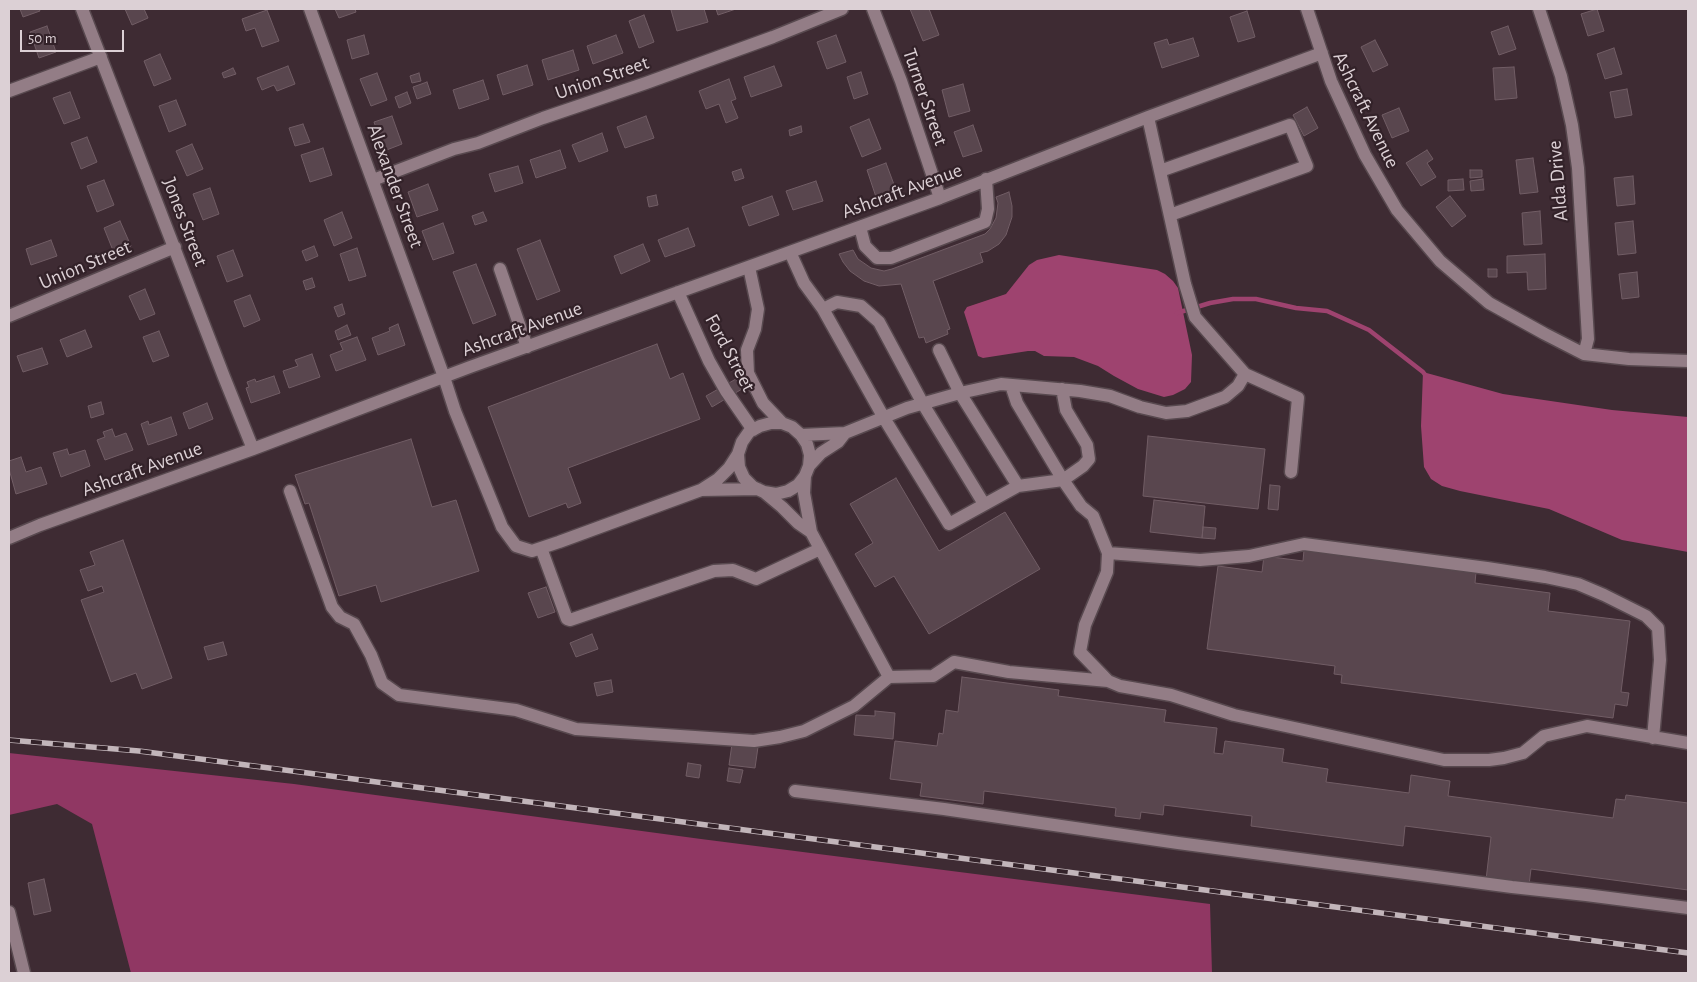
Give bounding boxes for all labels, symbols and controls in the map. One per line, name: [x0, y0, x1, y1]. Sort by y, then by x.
scale bar: [22, 20, 126, 52]
text: 50 m: [28, 31, 57, 46]
street label: Turner Street: [897, 45, 953, 149]
street label: Ashcraft Avenue: [1328, 48, 1404, 172]
street label: Union Street: [552, 51, 652, 105]
street label: Alexander Street: [362, 121, 428, 251]
street label: Alda Drive: [1543, 140, 1573, 222]
street label: Ashcraft Avenue: [839, 158, 965, 224]
street label: Jones Street: [157, 174, 213, 270]
street label: Union Street: [35, 235, 135, 295]
street label: Ashcraft Avenue: [459, 296, 585, 362]
street label: Ford Street: [700, 310, 760, 396]
street label: Ashcraft Avenue: [79, 436, 205, 502]

